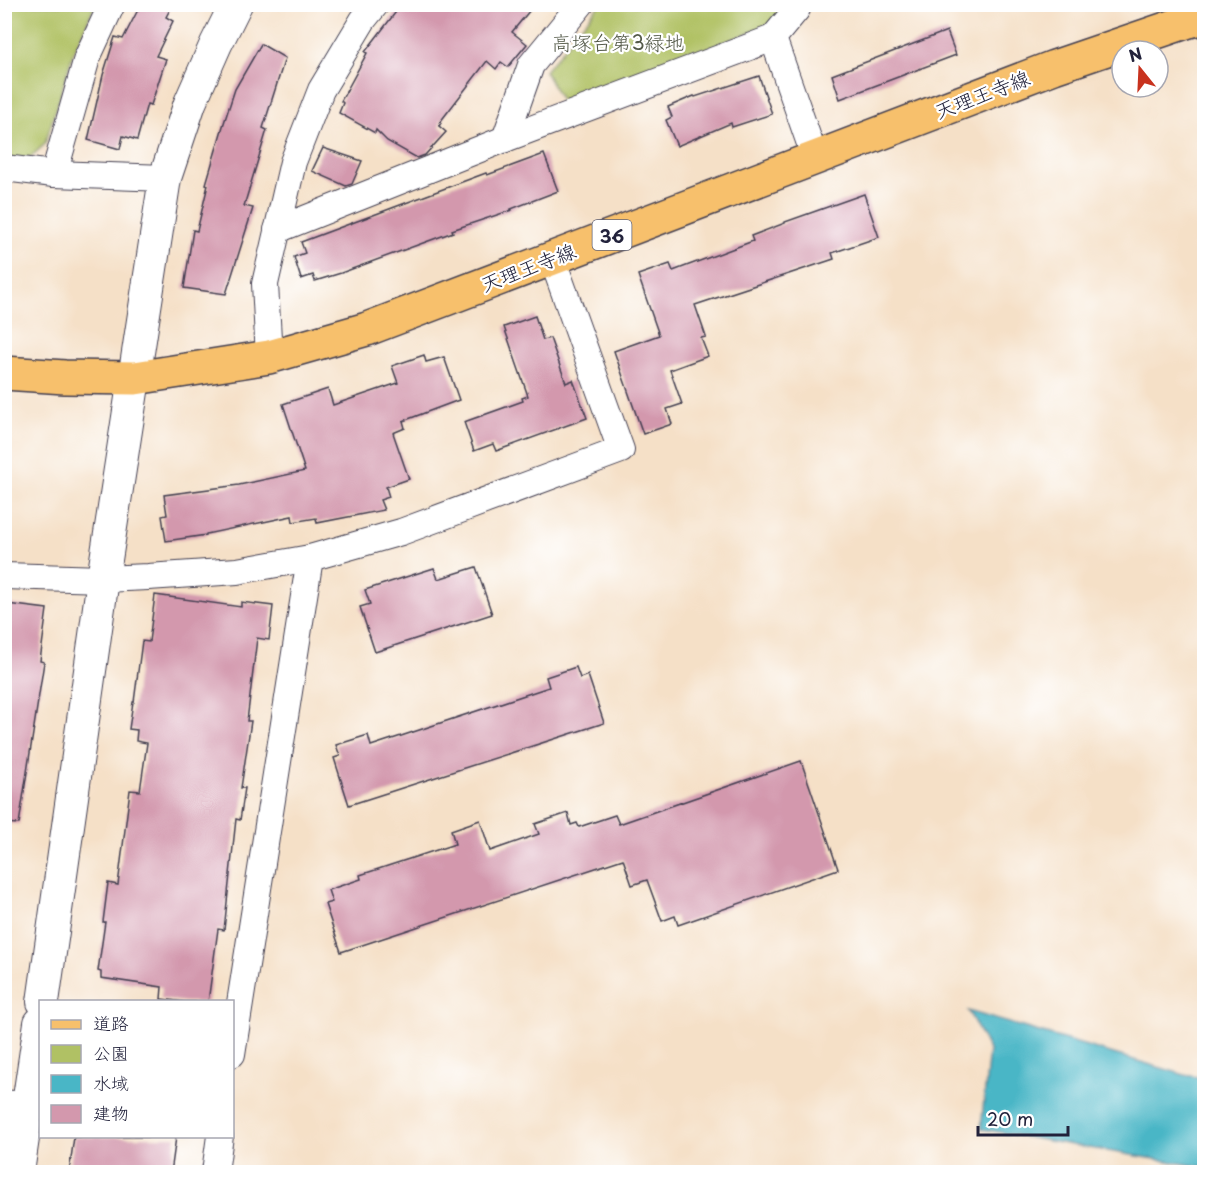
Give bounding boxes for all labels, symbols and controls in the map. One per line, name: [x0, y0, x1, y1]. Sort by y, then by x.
park label: 高塚台第3緑地: [551, 27, 685, 57]
north arrow: [1110, 39, 1170, 99]
text: N: [1125, 40, 1145, 67]
street label: 天理王寺線: [930, 62, 1034, 126]
road number: 36: [592, 220, 632, 250]
street label: 天理王寺線: [476, 235, 580, 299]
legend: [39, 1000, 234, 1138]
text: 道路: [93, 1009, 129, 1036]
text: 公園: [93, 1039, 129, 1066]
text: 水域: [93, 1069, 129, 1096]
text: 建物: [93, 1099, 129, 1126]
scale bar: [978, 1099, 1068, 1137]
text: 20 m: [987, 1105, 1033, 1132]

